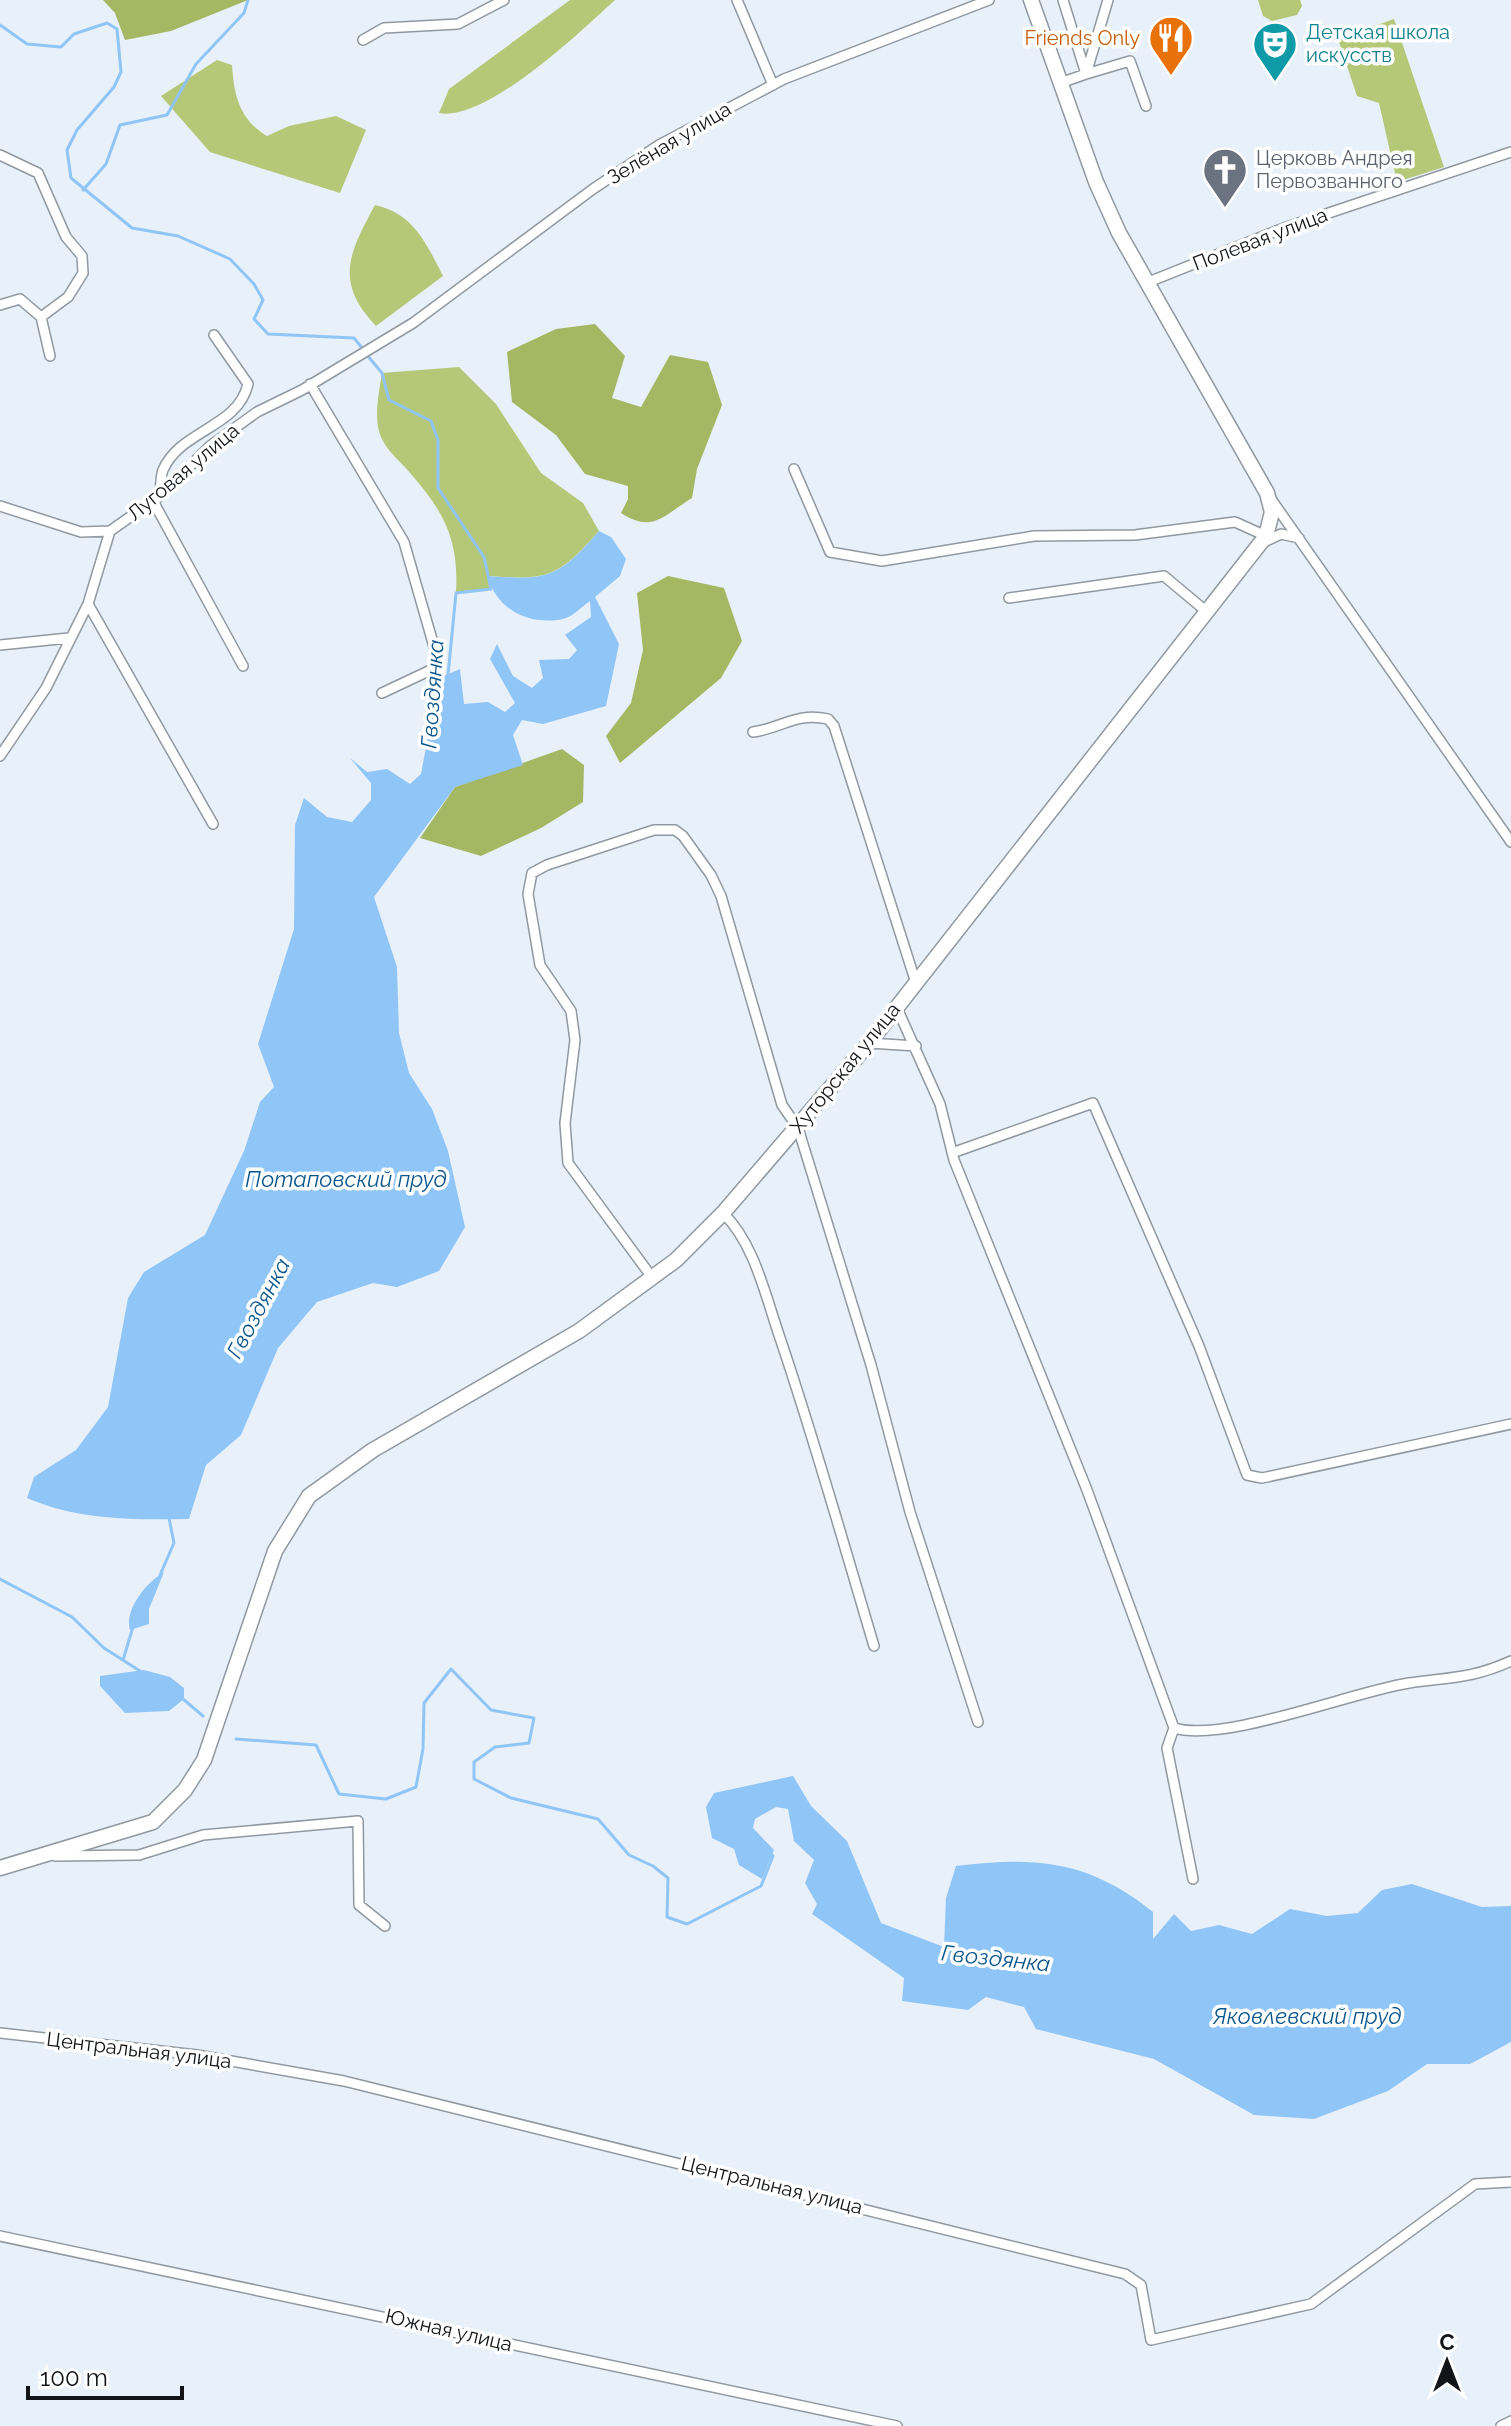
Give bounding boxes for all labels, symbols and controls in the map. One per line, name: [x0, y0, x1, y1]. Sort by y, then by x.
restaurant icon: Friends Only: [1147, 14, 1195, 77]
theatre icon: Детская школа искусств: [1251, 20, 1299, 83]
place label: Детская школа искусств: [1306, 20, 1450, 67]
place label: Friends Only: [1024, 26, 1140, 50]
street label: Зелёная улица: [603, 97, 735, 189]
church icon: Церковь Андрея Первозванного: [1201, 146, 1249, 209]
place label: Церковь Андрея Первозванного: [1256, 146, 1413, 193]
street label: Полевая улица: [1189, 202, 1331, 276]
street label: Луговая улица: [122, 418, 244, 526]
water label: Гвоздянка: [415, 639, 449, 749]
street label: Хуторская улица: [785, 998, 905, 1138]
water label: Потаповский пруд: [245, 1166, 447, 1192]
water label: Гвоздянка: [221, 1254, 295, 1362]
water label: Гвоздянка: [940, 1939, 1052, 1977]
water label: Яковлевский пруд: [1213, 2003, 1401, 2029]
street label: Центральная улица: [45, 2027, 233, 2073]
street label: Центральная улица: [679, 2151, 865, 2219]
street label: Южная улица: [383, 2304, 515, 2356]
north arrow: [1407, 2322, 1487, 2402]
text: С: [1439, 2329, 1455, 2355]
scale bar: [28, 2350, 182, 2400]
text: 100 m: [40, 2363, 108, 2392]

